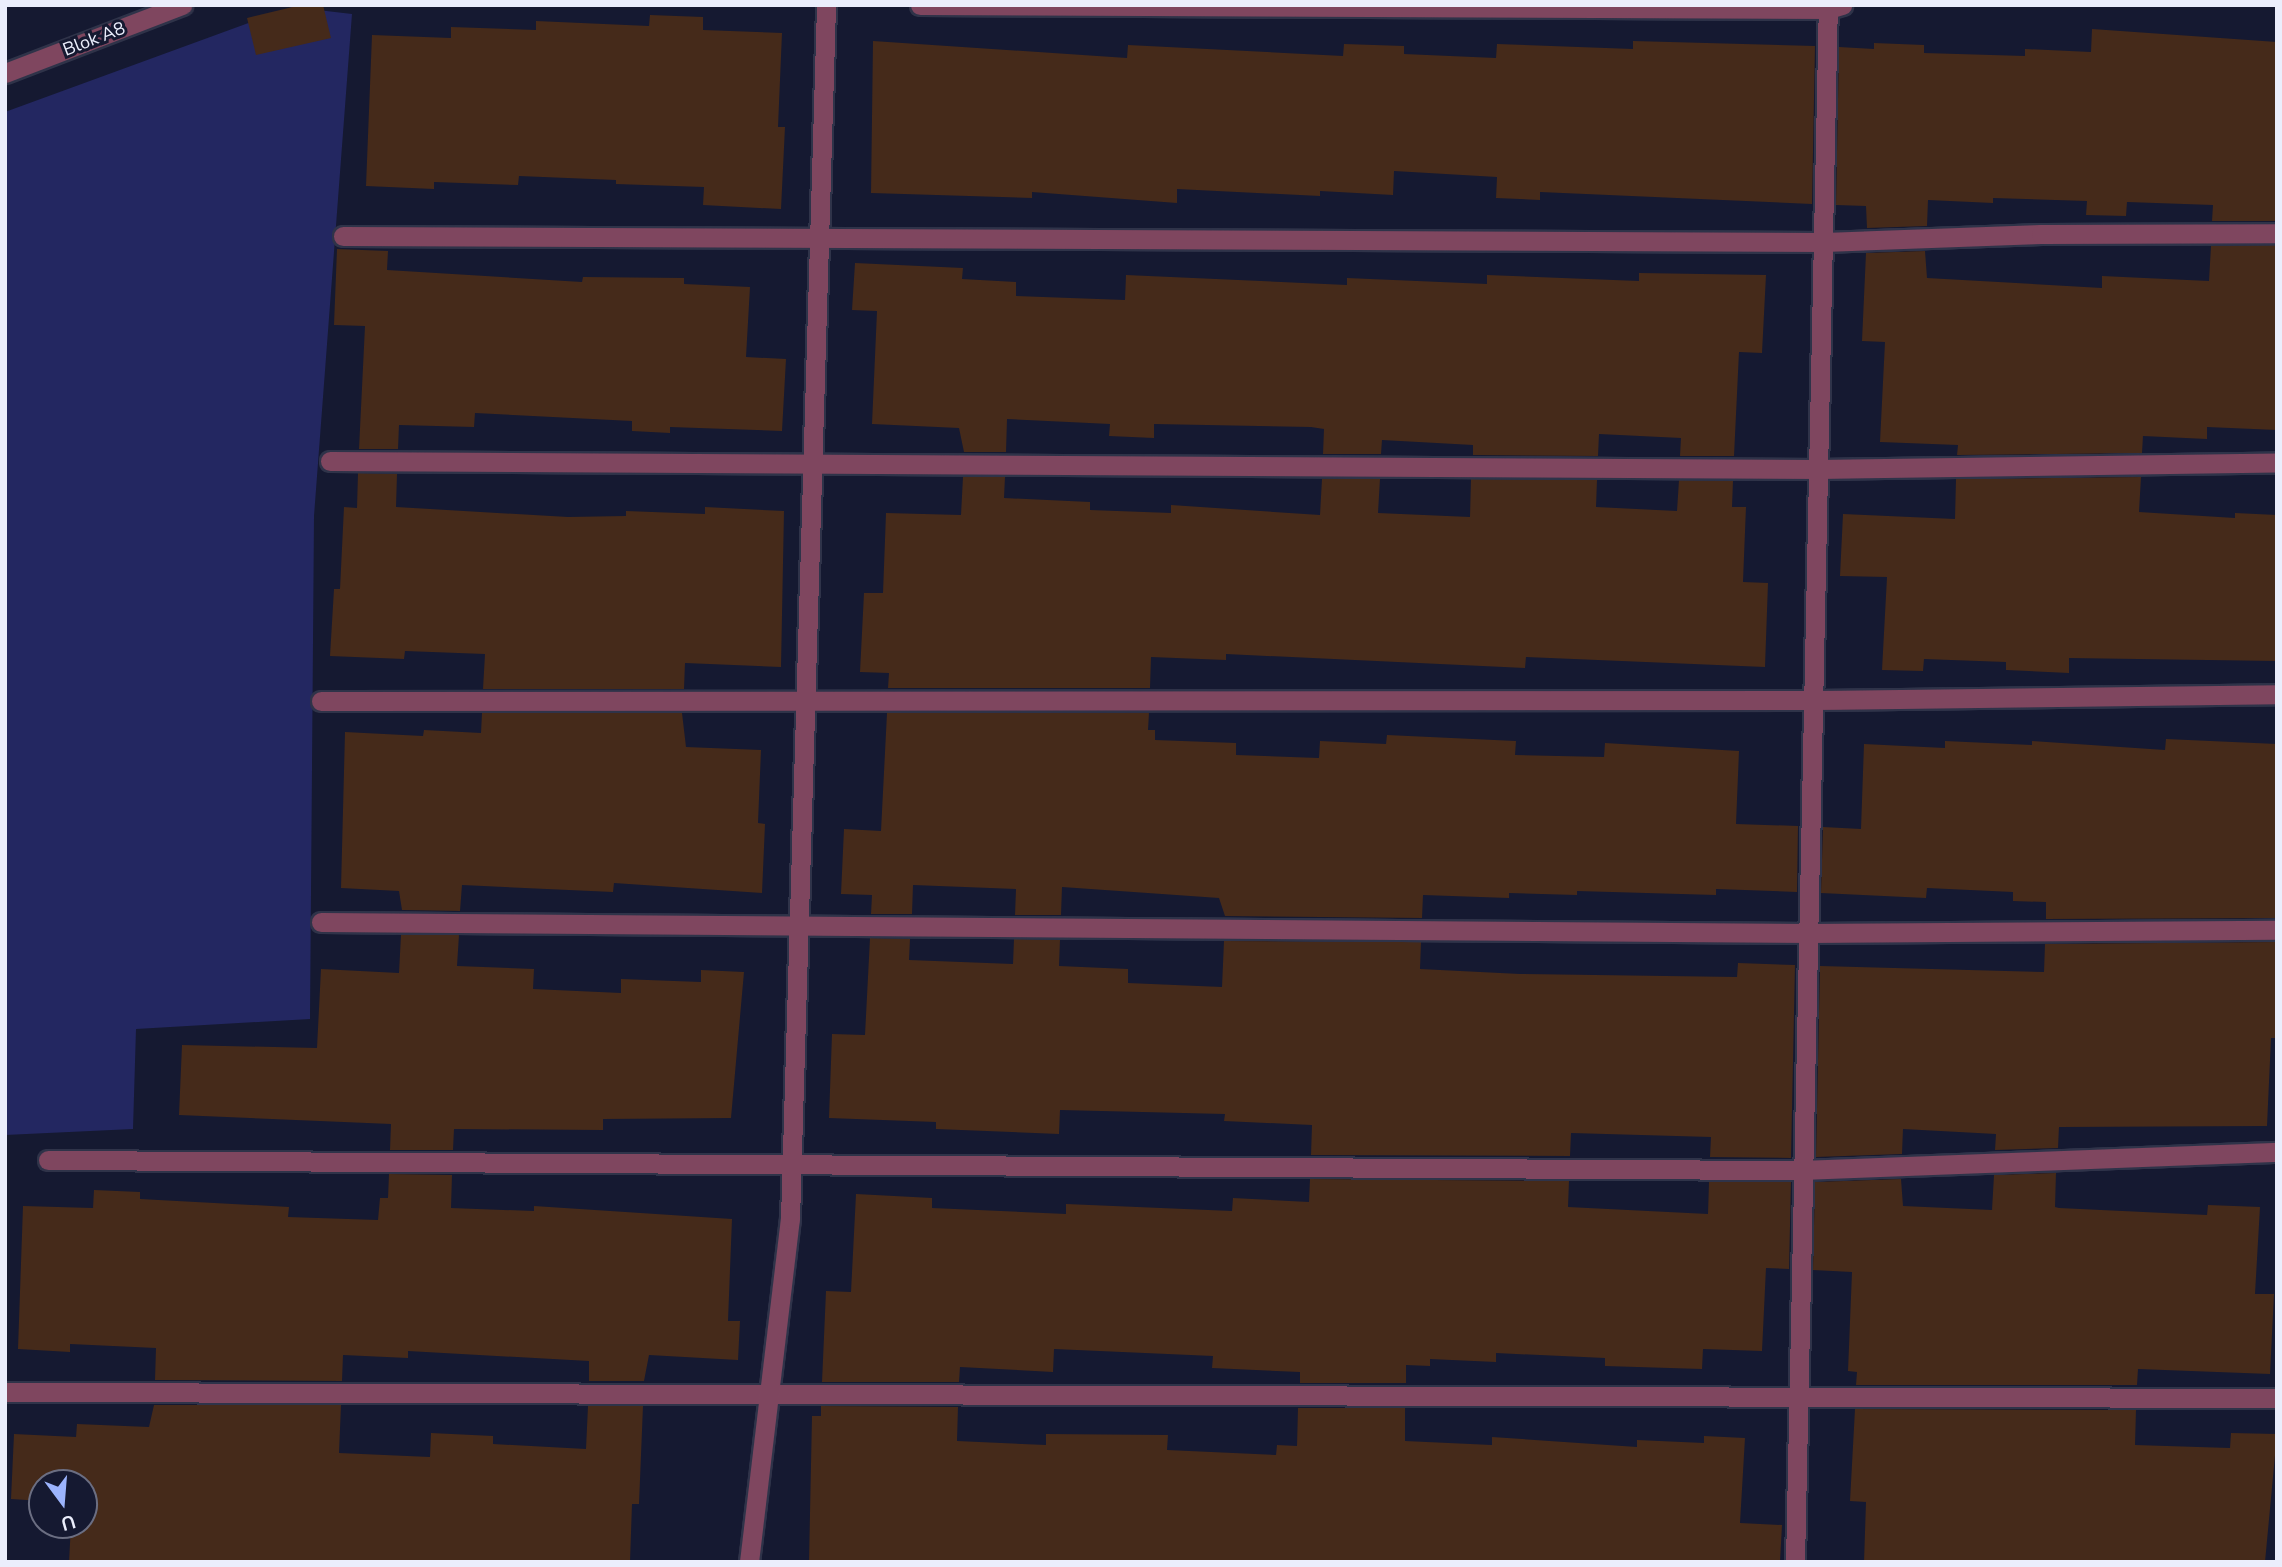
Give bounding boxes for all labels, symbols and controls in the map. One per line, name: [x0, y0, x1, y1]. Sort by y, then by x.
street label: Blok A8: [60, 17, 128, 61]
north arrow: [28, 1469, 98, 1539]
text: U: [58, 1508, 79, 1537]

